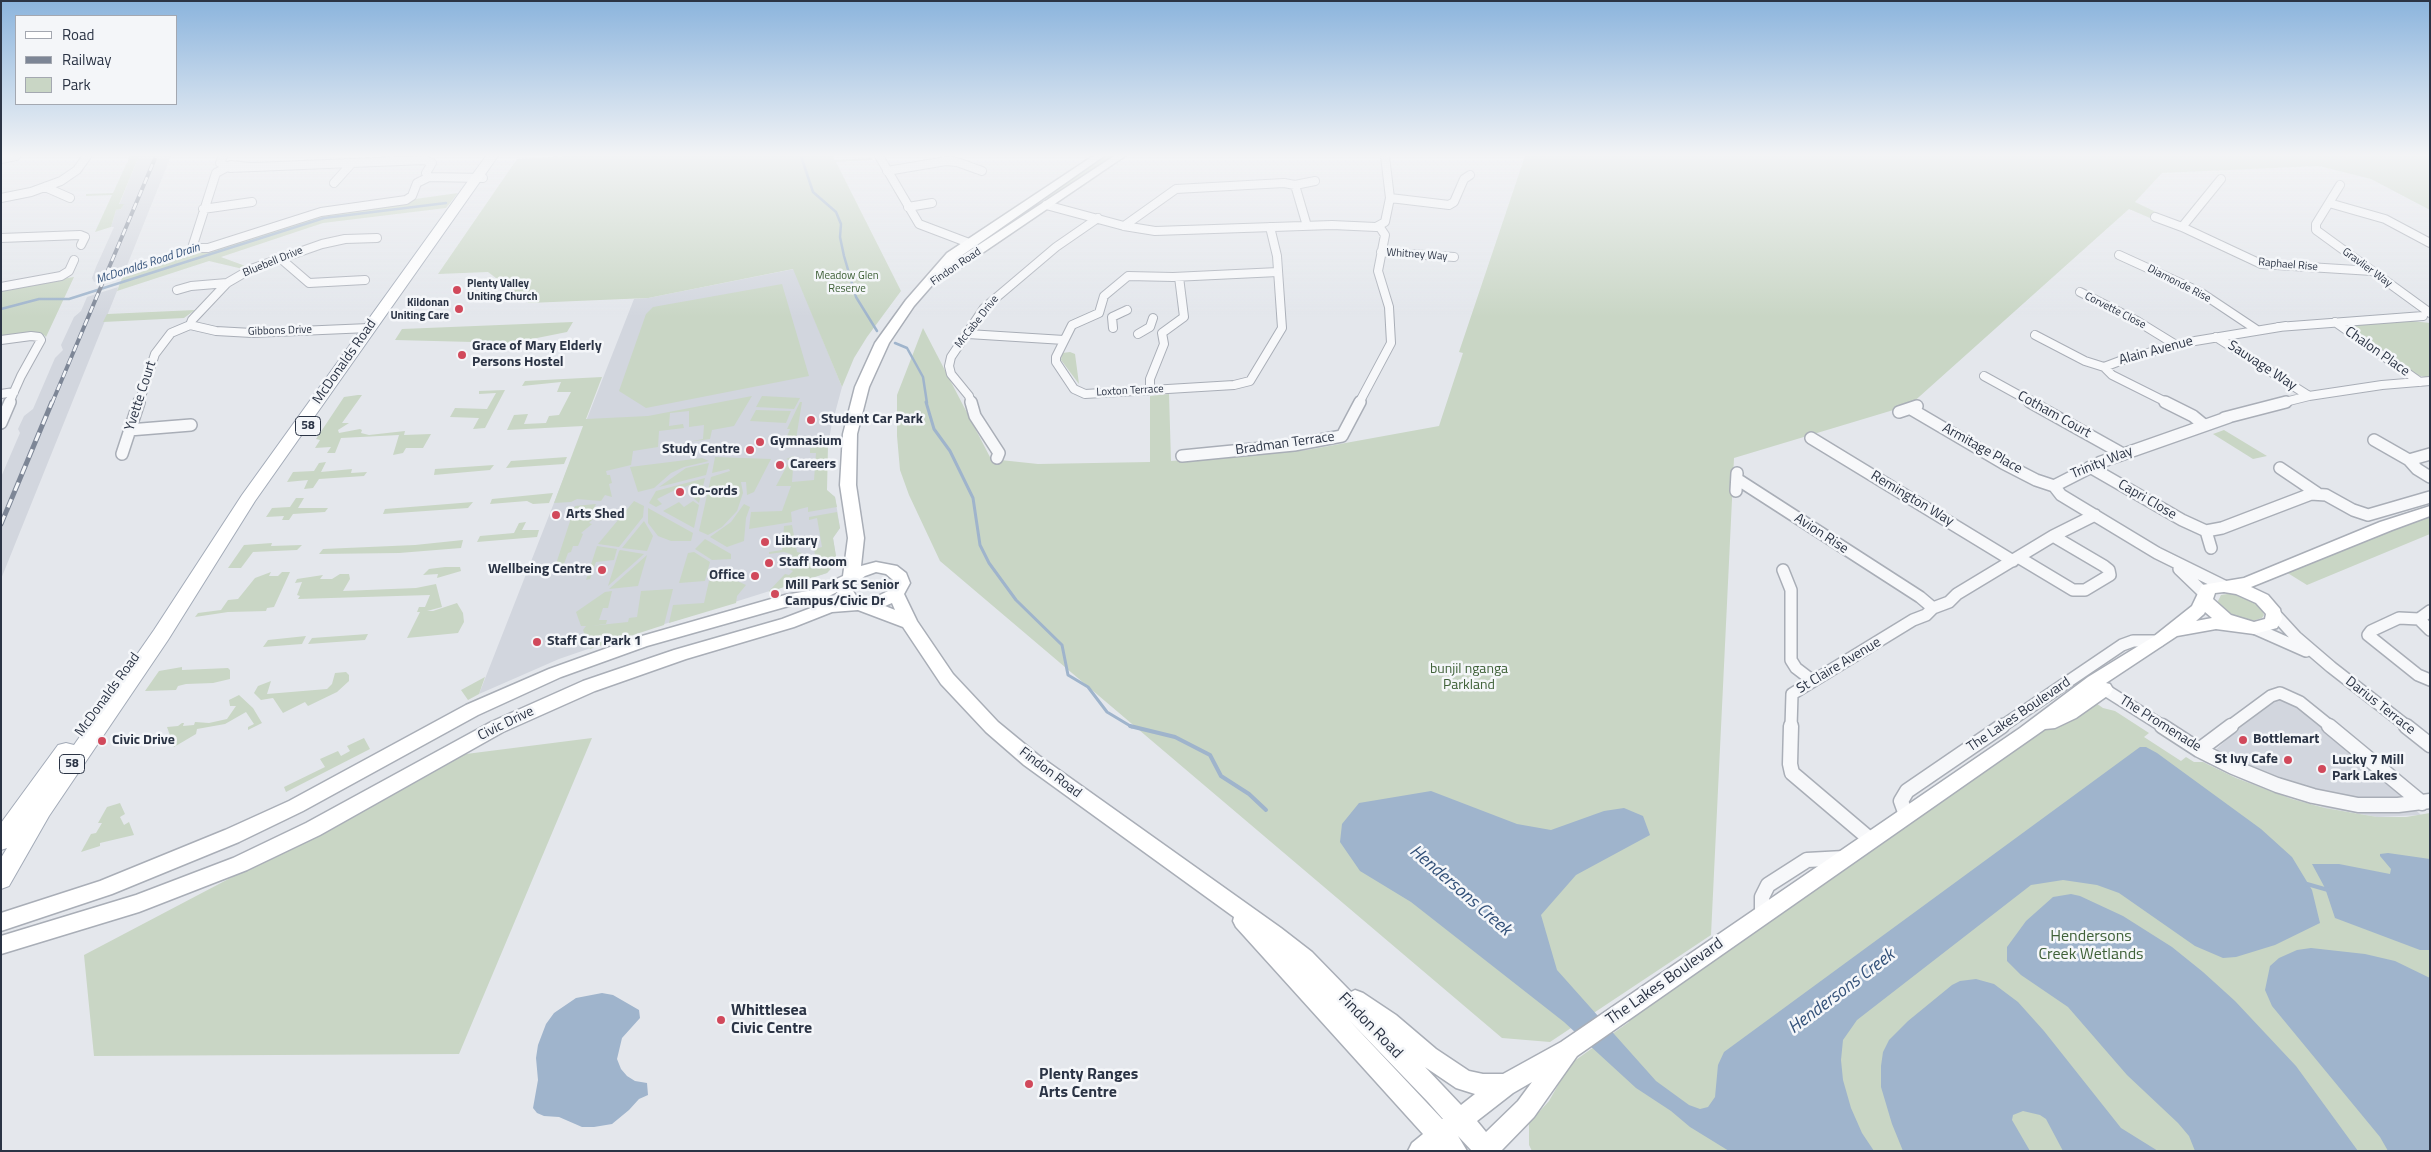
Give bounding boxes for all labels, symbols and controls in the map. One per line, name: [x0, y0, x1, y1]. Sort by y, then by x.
legend: [15, 15, 178, 105]
text: Road: [62, 23, 94, 46]
text: Railway: [62, 48, 112, 71]
text: Park: [62, 73, 91, 96]
water label: McDonalds Road Drain: [94, 240, 202, 288]
street label: Bluebell Drive: [241, 244, 305, 280]
street label: Findon Road: [928, 245, 984, 289]
street label: Gravlier Way: [2339, 245, 2395, 291]
street label: Whitney Way: [1386, 246, 1448, 264]
street label: Raphael Rise: [2258, 256, 2318, 274]
street label: Diamonde Rise: [2145, 262, 2213, 306]
park label: Meadow Glen Reserve: [815, 269, 879, 295]
place label: Plenty Valley Uniting Church: [467, 277, 537, 303]
marker: Plenty Valley Uniting Church: [451, 284, 463, 296]
street label: Corvette Close: [2082, 290, 2148, 332]
street label: McCabe Drive: [952, 293, 1002, 351]
place label: Kildonan Uniting Care: [390, 296, 449, 322]
marker: Kildonan Uniting Care: [453, 303, 465, 315]
street label: McDonalds Road: [310, 317, 380, 407]
street label: Gibbons Drive: [248, 323, 312, 339]
street label: Chalon Place: [2341, 324, 2413, 380]
street label: Alain Avenue: [2117, 333, 2195, 369]
street label: Sauvage Way: [2224, 337, 2300, 395]
place label: Grace of Mary Elderly Persons Hostel: [472, 339, 602, 372]
marker: Grace of Mary Elderly Persons Hostel: [456, 349, 468, 361]
street label: Yvette Court: [122, 359, 160, 433]
street label: Loxton Terrace: [1096, 383, 1164, 399]
street label: Cotham Court: [2014, 388, 2094, 442]
place label: Student Car Park: [821, 412, 923, 428]
marker: Student Car Park: [805, 414, 817, 426]
road number: 58: [296, 416, 320, 436]
street label: Armitage Place: [1939, 420, 2025, 478]
street label: Bradman Terrace: [1234, 429, 1336, 459]
place label: Gymnasium: [770, 434, 842, 450]
marker: Gymnasium: [754, 436, 766, 448]
place label: Study Centre: [662, 442, 740, 458]
street label: Trinity Way: [2069, 443, 2135, 483]
marker: Study Centre: [744, 444, 756, 456]
place label: Careers: [790, 457, 836, 473]
marker: Careers: [774, 459, 786, 471]
street label: Remington Way: [1867, 468, 1957, 530]
street label: Capri Close: [2115, 477, 2179, 523]
place label: Co-ords: [690, 484, 738, 500]
marker: Co-ords: [674, 486, 686, 498]
place label: Arts Shed: [566, 507, 625, 523]
marker: Arts Shed: [550, 509, 562, 521]
street label: Avion Rise: [1791, 510, 1851, 558]
place label: Library: [775, 534, 817, 550]
marker: Library: [759, 536, 771, 548]
place label: Staff Room: [779, 555, 847, 571]
marker: Staff Room: [763, 557, 775, 569]
place label: Wellbeing Centre: [488, 562, 592, 578]
marker: Wellbeing Centre: [596, 564, 608, 576]
place label: Office: [709, 568, 745, 584]
marker: Office: [749, 570, 761, 582]
place label: Mill Park SC Senior Campus/Civic Dr: [785, 578, 899, 610]
marker: Mill Park SC Senior Campus/Civic Dr: [769, 588, 781, 600]
place label: Staff Car Park 1: [547, 634, 642, 650]
street label: St Claire Avenue: [1794, 634, 1884, 698]
marker: Staff Car Park 1: [531, 636, 543, 648]
street label: McDonalds Road: [72, 650, 144, 740]
park label: bunjil nganga Parkland: [1430, 662, 1508, 694]
street label: The Lakes Boulevard: [1964, 674, 2074, 756]
street label: Darius Terrace: [2342, 674, 2418, 738]
street label: The Promenade: [2116, 692, 2204, 756]
street label: Civic Drive: [475, 703, 537, 745]
place label: Bottlemart: [2253, 732, 2319, 748]
place label: Civic Drive: [112, 733, 175, 749]
marker: Bottlemart: [2237, 734, 2249, 746]
marker: Civic Drive: [96, 735, 108, 747]
street label: Findon Road: [1016, 744, 1084, 802]
place label: St Ivy Cafe: [2214, 752, 2278, 768]
place label: Lucky 7 Mill Park Lakes: [2332, 753, 2404, 786]
road number: 58: [60, 754, 84, 774]
marker: St Ivy Cafe: [2282, 754, 2294, 766]
marker: Lucky 7 Mill Park Lakes: [2316, 763, 2328, 775]
water label: Hendersons Creek: [1405, 841, 1515, 941]
park label: Hendersons Creek Wetlands: [2038, 927, 2144, 965]
street label: The Lakes Boulevard: [1603, 934, 1727, 1030]
water label: Hendersons Creek: [1784, 945, 1900, 1039]
street label: Findon Road: [1334, 989, 1406, 1063]
place label: Whittlesea Civic Centre: [731, 1001, 812, 1039]
marker: Whittlesea Civic Centre: [715, 1014, 727, 1026]
place label: Plenty Ranges Arts Centre: [1039, 1065, 1138, 1103]
marker: Plenty Ranges Arts Centre: [1023, 1078, 1035, 1090]

